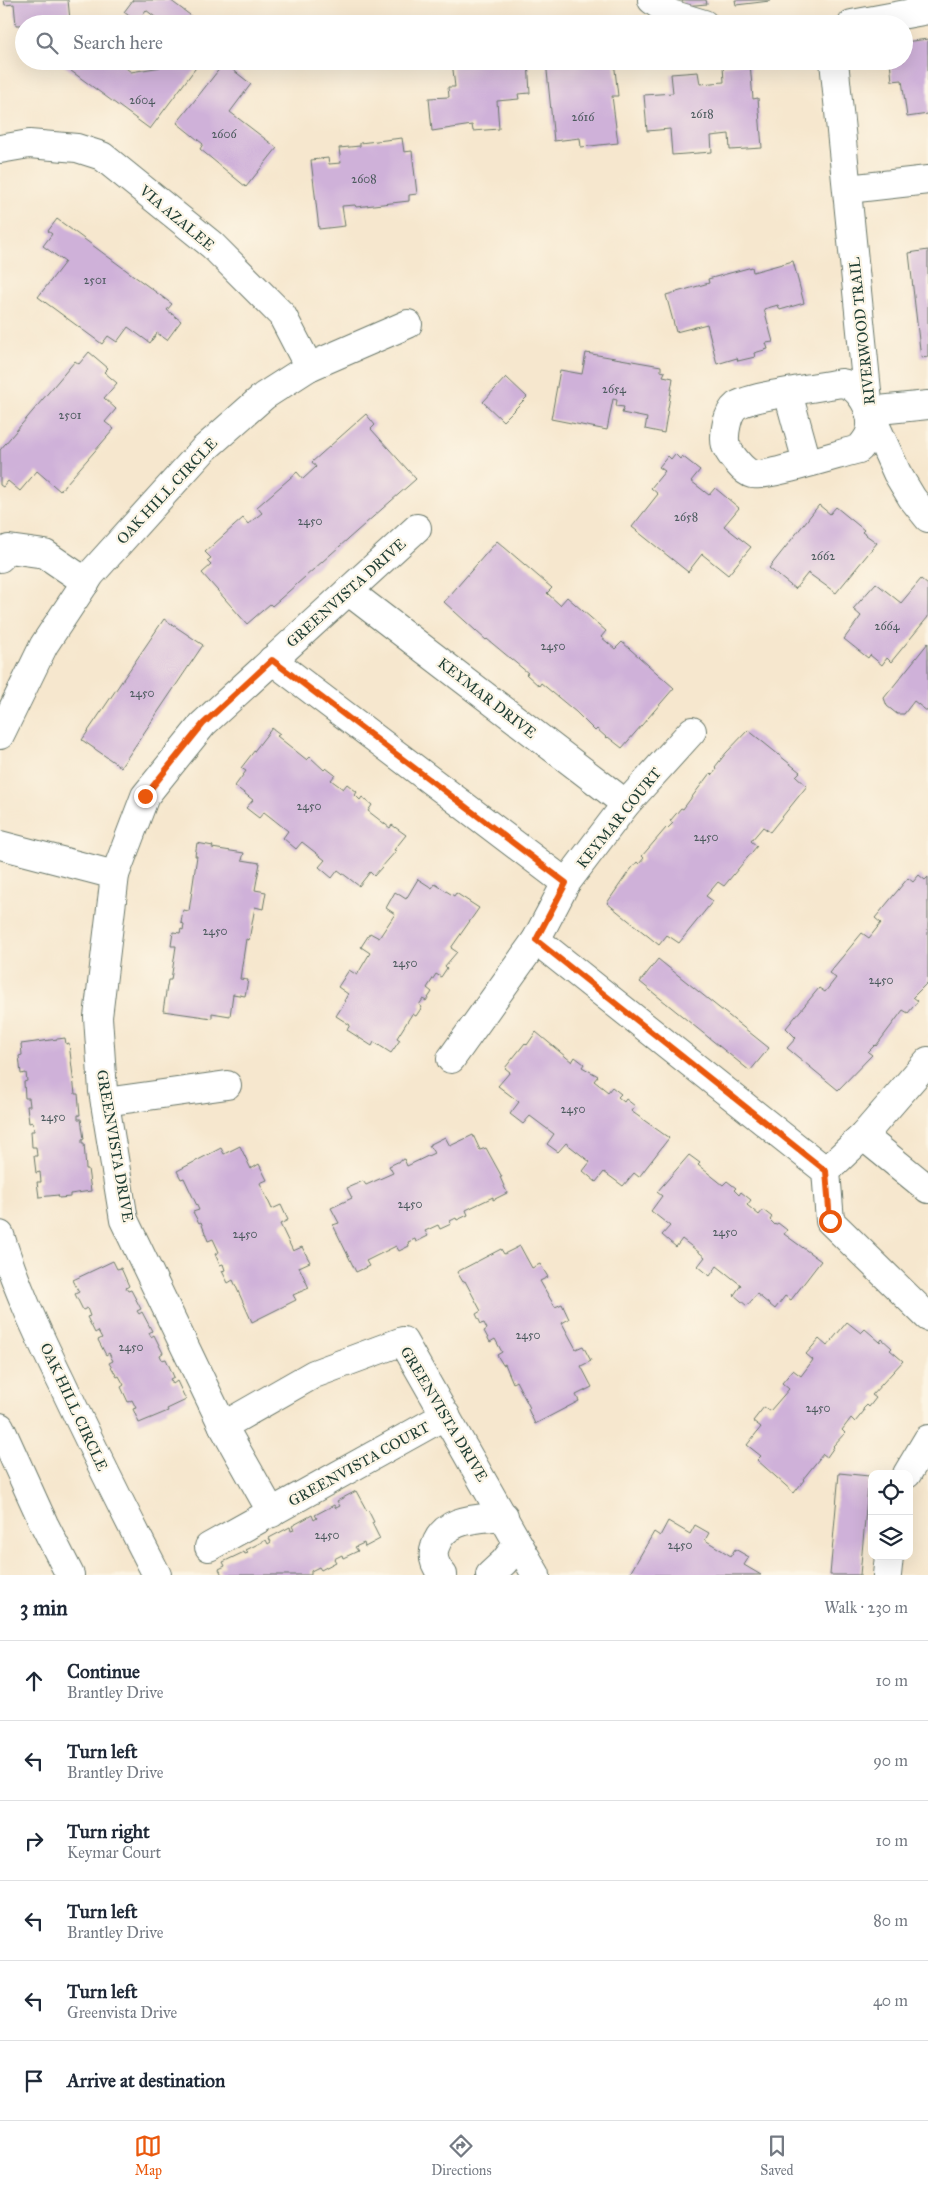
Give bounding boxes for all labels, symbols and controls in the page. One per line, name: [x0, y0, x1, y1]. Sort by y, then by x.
search box: [15, 15, 913, 70]
icon: search: [33, 29, 61, 57]
text: Search here: [73, 31, 163, 54]
house number: 2604: [129, 93, 155, 107]
house number: 2618: [690, 107, 714, 121]
house number: 2616: [572, 110, 595, 124]
house number: 2606: [211, 127, 237, 141]
house number: 2608: [351, 172, 377, 186]
street label: VIA AZALEE: [135, 181, 218, 255]
street label: RIVERWOOD TRAIL: [845, 256, 879, 406]
house number: 2501: [83, 273, 107, 287]
house number: 2654: [602, 382, 626, 396]
house number: 2501: [58, 408, 82, 422]
street label: OAK HILL CIRCLE: [113, 434, 221, 548]
house number: 2658: [674, 510, 698, 524]
house number: 2450: [297, 514, 323, 528]
street label: GREENVISTA DRIVE: [283, 534, 410, 651]
house number: 2662: [811, 549, 835, 563]
house number: 2664: [875, 619, 900, 633]
house number: 2450: [540, 639, 566, 653]
street label: KEYMAR DRIVE: [434, 654, 540, 742]
house number: 2450: [129, 686, 155, 700]
street label: KEYMAR COURT: [573, 764, 665, 872]
route end: [134, 785, 157, 808]
house number: 2450: [296, 799, 322, 813]
house number: 2450: [693, 830, 719, 844]
house number: 2450: [202, 924, 228, 938]
house number: 2450: [392, 956, 418, 970]
house number: 2450: [868, 973, 894, 987]
street label: GREENVISTA DRIVE: [93, 1068, 137, 1224]
house number: 2450: [560, 1102, 586, 1116]
house number: 2450: [40, 1110, 66, 1124]
house number: 2450: [397, 1197, 423, 1211]
route start: [819, 1210, 842, 1233]
house number: 2450: [712, 1225, 738, 1239]
house number: 2450: [232, 1227, 258, 1241]
house number: 2450: [515, 1328, 541, 1342]
street label: OAK HILL CIRCLE: [36, 1340, 112, 1474]
house number: 2450: [118, 1340, 144, 1354]
street label: GREENVISTA DRIVE: [397, 1343, 492, 1485]
house number: 2450: [805, 1401, 831, 1415]
street label: GREENVISTA COURT: [285, 1418, 433, 1510]
map controls: [868, 1470, 913, 1560]
button: locate: [868, 1470, 913, 1515]
button: layers: [868, 1515, 913, 1560]
house number: 2450: [314, 1528, 340, 1542]
house number: 2450: [667, 1538, 693, 1552]
text: 3 min: [20, 1595, 68, 1621]
text: Walk · 230 m: [824, 1598, 908, 1617]
text: Continue: [67, 1660, 140, 1683]
icon: ahead: [20, 1667, 48, 1695]
text: 10 m: [876, 1671, 908, 1690]
text: Brantley Drive: [67, 1683, 163, 1702]
text: Turn left: [67, 1740, 137, 1763]
icon: left: [20, 1747, 48, 1775]
text: 90 m: [873, 1751, 908, 1770]
text: Brantley Drive: [67, 1763, 163, 1782]
text: Turn right: [67, 1820, 150, 1843]
icon: right: [20, 1827, 48, 1855]
text: 10 m: [876, 1831, 908, 1850]
text: Keymar Court: [67, 1843, 161, 1862]
text: Turn left: [67, 1900, 137, 1923]
icon: left: [20, 1907, 48, 1935]
text: 80 m: [873, 1911, 908, 1930]
text: Brantley Drive: [67, 1923, 163, 1942]
text: Turn left: [67, 1980, 137, 2003]
icon: left: [20, 1987, 48, 2015]
text: 40 m: [873, 1991, 908, 2010]
text: Greenvista Drive: [67, 2003, 177, 2022]
icon: arrive: [20, 2067, 48, 2095]
text: Arrive at destination: [67, 2069, 225, 2092]
tab: Map: [134, 2132, 162, 2179]
tab: Directions: [431, 2132, 492, 2179]
tab: Saved: [760, 2132, 794, 2179]

